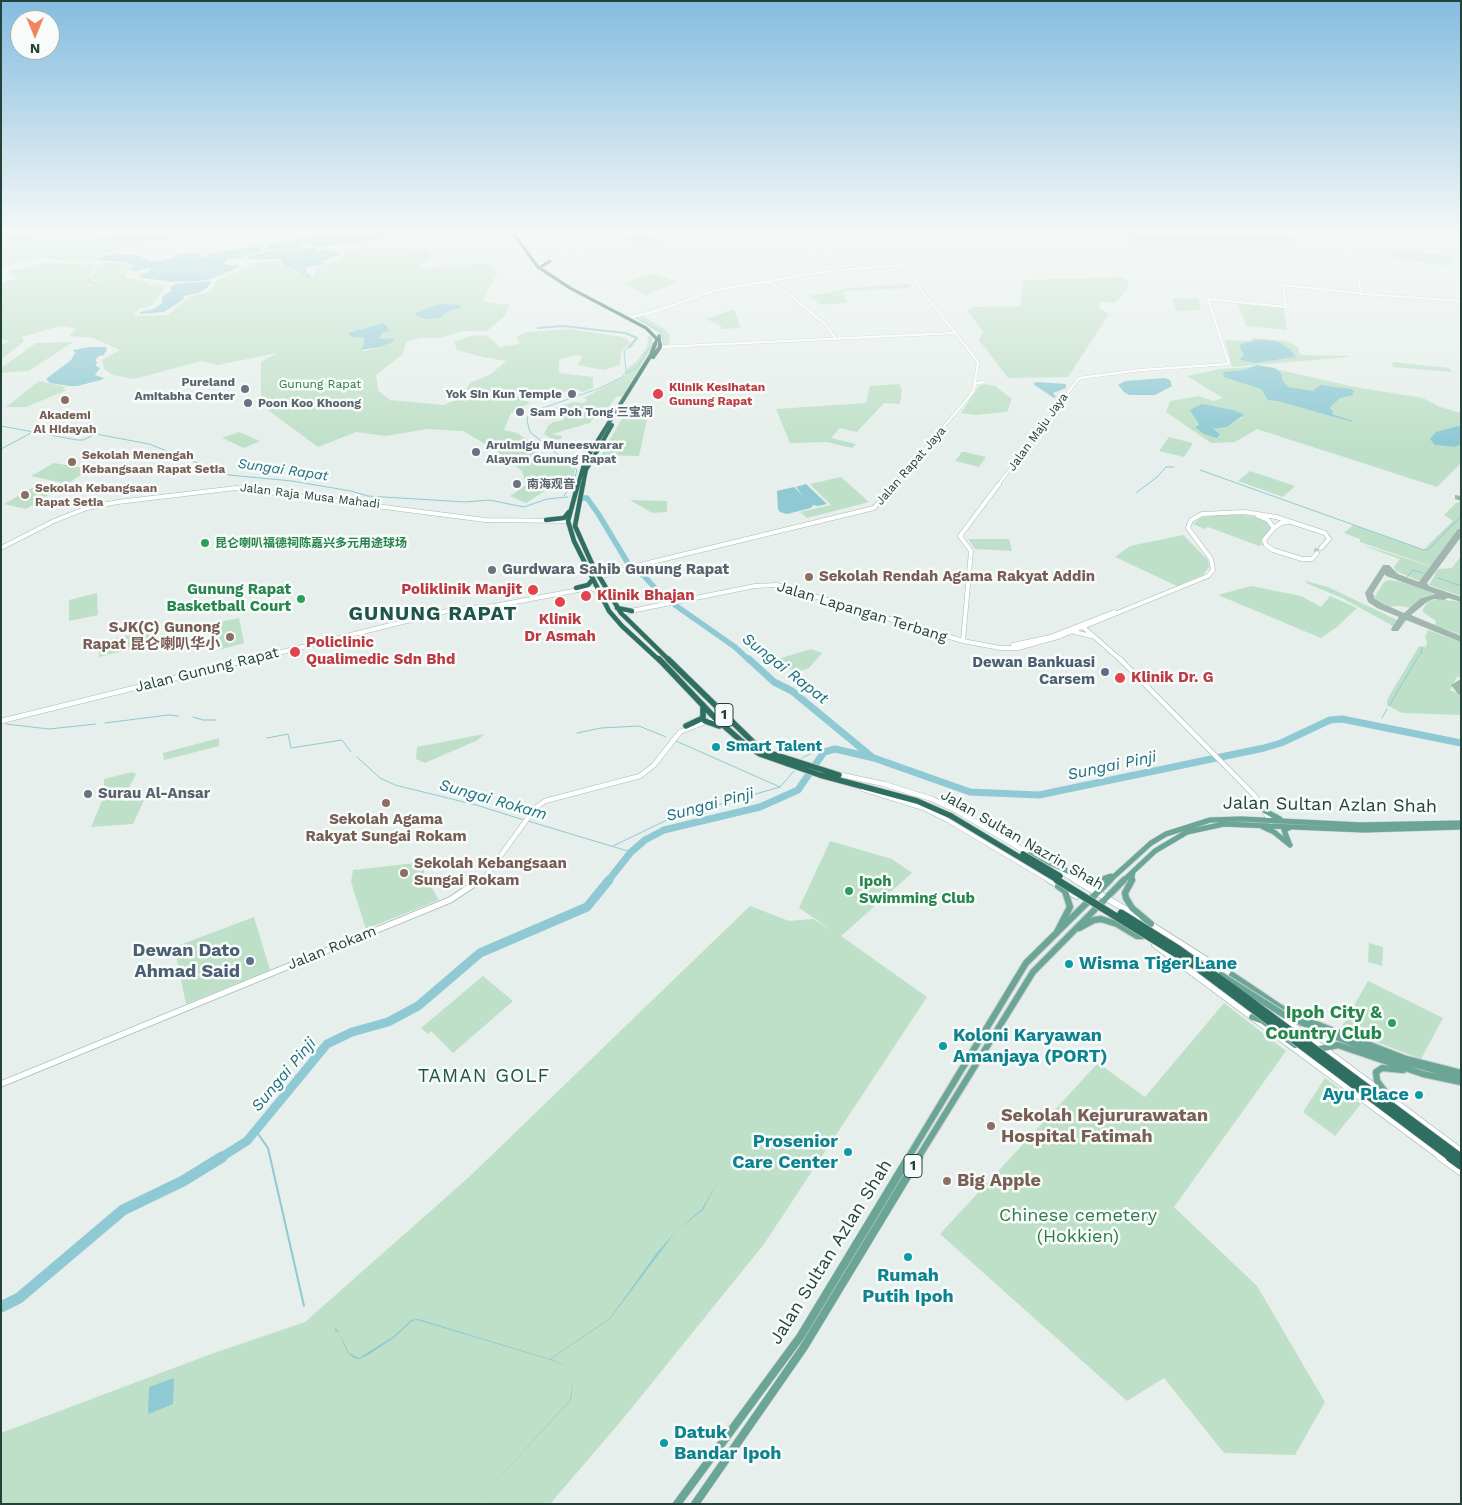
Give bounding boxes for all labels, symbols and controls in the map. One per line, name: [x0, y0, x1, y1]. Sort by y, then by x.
north arrow: [10, 10, 60, 60]
text: N: [30, 41, 40, 57]
place label: Pureland Amitabha Center: [135, 375, 235, 403]
park label: Gunung Rapat: [279, 377, 361, 391]
place label: Klinik Kesihatan Gunung Rapat: [669, 380, 765, 408]
marker: Pureland Amitabha Center: [239, 383, 251, 395]
place label: Yok Sin Kun Temple: [445, 387, 562, 401]
marker: Klinik Kesihatan Gunung Rapat: [651, 387, 665, 401]
marker: Yok Sin Kun Temple: [566, 388, 578, 400]
street label: Jalan Maju Jaya: [1005, 390, 1071, 474]
marker: Akademi Al Hidayah: [59, 394, 71, 406]
place label: Poon Koo Khoong: [258, 396, 361, 410]
marker: Poon Koo Khoong: [242, 397, 254, 409]
place label: Sam Poh Tong 三宝洞: [530, 405, 653, 419]
marker: Sam Poh Tong 三宝洞: [514, 406, 526, 418]
place label: Akademi Al Hidayah: [34, 408, 96, 436]
street label: Jalan Rapat Jaya: [873, 424, 949, 508]
place label: Arulmigu Muneeswarar Alayam Gunung Rapat: [486, 438, 624, 466]
marker: Arulmigu Muneeswarar Alayam Gunung Rapat: [470, 446, 482, 458]
place label: Sekolah Menengah Kebangsaan Rapat Setia: [82, 448, 225, 476]
water label: Sungai Rapat: [237, 455, 329, 485]
marker: Sekolah Menengah Kebangsaan Rapat Setia: [66, 456, 78, 468]
place label: 南海观音: [527, 477, 575, 491]
marker: 南海观音: [511, 478, 523, 490]
street label: Jalan Raja Musa Mahadi: [239, 480, 381, 512]
place label: Sekolah Kebangsaan Rapat Setia: [35, 481, 157, 509]
marker: Sekolah Kebangsaan Rapat Setia: [19, 489, 31, 501]
place label: 昆仑喇叭福德祠陈嘉兴多元用途球场: [215, 536, 407, 550]
marker: 昆仑喇叭福德祠陈嘉兴多元用途球场: [199, 537, 211, 549]
place label: Gurdwara Sahib Gunung Rapat: [502, 561, 729, 579]
marker: Gurdwara Sahib Gunung Rapat: [486, 564, 498, 576]
place label: Sekolah Rendah Agama Rakyat Addin: [819, 568, 1095, 586]
marker: Sekolah Rendah Agama Rakyat Addin: [803, 571, 815, 583]
street label: Jalan Lapangan Terbang: [775, 578, 949, 646]
place label: Gunung Rapat Basketball Court: [166, 581, 291, 616]
place label: Poliklinik Manjit: [401, 581, 522, 599]
marker: Poliklinik Manjit: [526, 583, 540, 597]
place label: Klinik Bhajan: [597, 587, 695, 605]
marker: Klinik Bhajan: [579, 589, 593, 603]
marker: Gunung Rapat Basketball Court: [295, 593, 307, 605]
marker: Klinik Dr Asmah: [553, 595, 567, 609]
district label: GUNUNG RAPAT: [347, 602, 519, 626]
place label: Klinik Dr Asmah: [524, 611, 596, 646]
place label: SJK(C) Gunong Rapat 昆仑喇叭华小: [82, 619, 220, 654]
water label: Sungai Rapat: [738, 629, 832, 709]
marker: SJK(C) Gunong Rapat 昆仑喇叭华小: [224, 631, 236, 643]
place label: Policlinic Qualimedic Sdn Bhd: [306, 634, 455, 669]
street label: Jalan Gunung Rapat: [133, 643, 281, 697]
marker: Policlinic Qualimedic Sdn Bhd: [288, 645, 302, 659]
place label: Dewan Bankuasi Carsem: [972, 654, 1095, 689]
marker: Dewan Bankuasi Carsem: [1099, 666, 1111, 678]
place label: Klinik Dr. G: [1131, 669, 1214, 687]
marker: Klinik Dr. G: [1113, 671, 1127, 685]
road number: 1: [715, 704, 733, 726]
place label: Smart Talent: [726, 738, 822, 756]
marker: Smart Talent: [710, 741, 722, 753]
water label: Sungai Pinji: [1066, 747, 1158, 785]
water label: Sungai Rokam: [437, 775, 549, 825]
water label: Sungai Pinji: [664, 784, 756, 826]
place label: Surau Al-Ansar: [98, 785, 210, 803]
street label: Jalan Sultan Nazrin Shah: [937, 786, 1107, 894]
marker: Surau Al-Ansar: [82, 788, 94, 800]
street label: Jalan Sultan Azlan Shah: [1223, 792, 1437, 818]
marker: Sekolah Agama Rakyat Sungai Rokam: [380, 797, 392, 809]
place label: Sekolah Agama Rakyat Sungai Rokam: [305, 811, 467, 846]
place label: Sekolah Kebangsaan Sungai Rokam: [414, 855, 567, 890]
marker: Sekolah Kebangsaan Sungai Rokam: [398, 867, 410, 879]
place label: Ipoh Swimming Club: [859, 873, 975, 908]
marker: Ipoh Swimming Club: [843, 885, 855, 897]
street label: Jalan Rokam: [285, 922, 379, 974]
place label: Dewan Dato Ahmad Said: [133, 940, 240, 982]
place label: Wisma Tiger Lane: [1079, 953, 1237, 975]
marker: Dewan Dato Ahmad Said: [244, 955, 256, 967]
marker: Wisma Tiger Lane: [1063, 958, 1075, 970]
place label: Ipoh City & Country Club: [1265, 1002, 1382, 1044]
marker: Ipoh City & Country Club: [1386, 1017, 1398, 1029]
place label: Koloni Karyawan Amanjaya (PORT): [953, 1025, 1108, 1068]
water label: Sungai Pinji: [248, 1034, 320, 1116]
marker: Koloni Karyawan Amanjaya (PORT): [937, 1040, 949, 1052]
district label: TAMAN GOLF: [417, 1065, 551, 1087]
place label: Ayu Place: [1322, 1084, 1409, 1106]
marker: Ayu Place: [1413, 1089, 1425, 1101]
place label: Sekolah Kejururawatan Hospital Fatimah: [1001, 1105, 1208, 1148]
marker: Sekolah Kejururawatan Hospital Fatimah: [985, 1120, 997, 1132]
place label: Prosenior Care Center: [732, 1131, 838, 1174]
marker: Prosenior Care Center: [842, 1146, 854, 1158]
road number: 1: [904, 1154, 922, 1178]
street label: Jalan Sultan Azlan Shah: [765, 1155, 897, 1349]
place label: Big Apple: [957, 1170, 1041, 1192]
marker: Big Apple: [941, 1175, 953, 1187]
park label: Chinese cemetery (Hokkien): [999, 1205, 1157, 1248]
marker: Rumah Putih Ipoh: [902, 1251, 914, 1263]
place label: Rumah Putih Ipoh: [862, 1265, 954, 1308]
place label: Datuk Bandar Ipoh: [674, 1422, 781, 1465]
marker: Datuk Bandar Ipoh: [658, 1437, 670, 1449]

